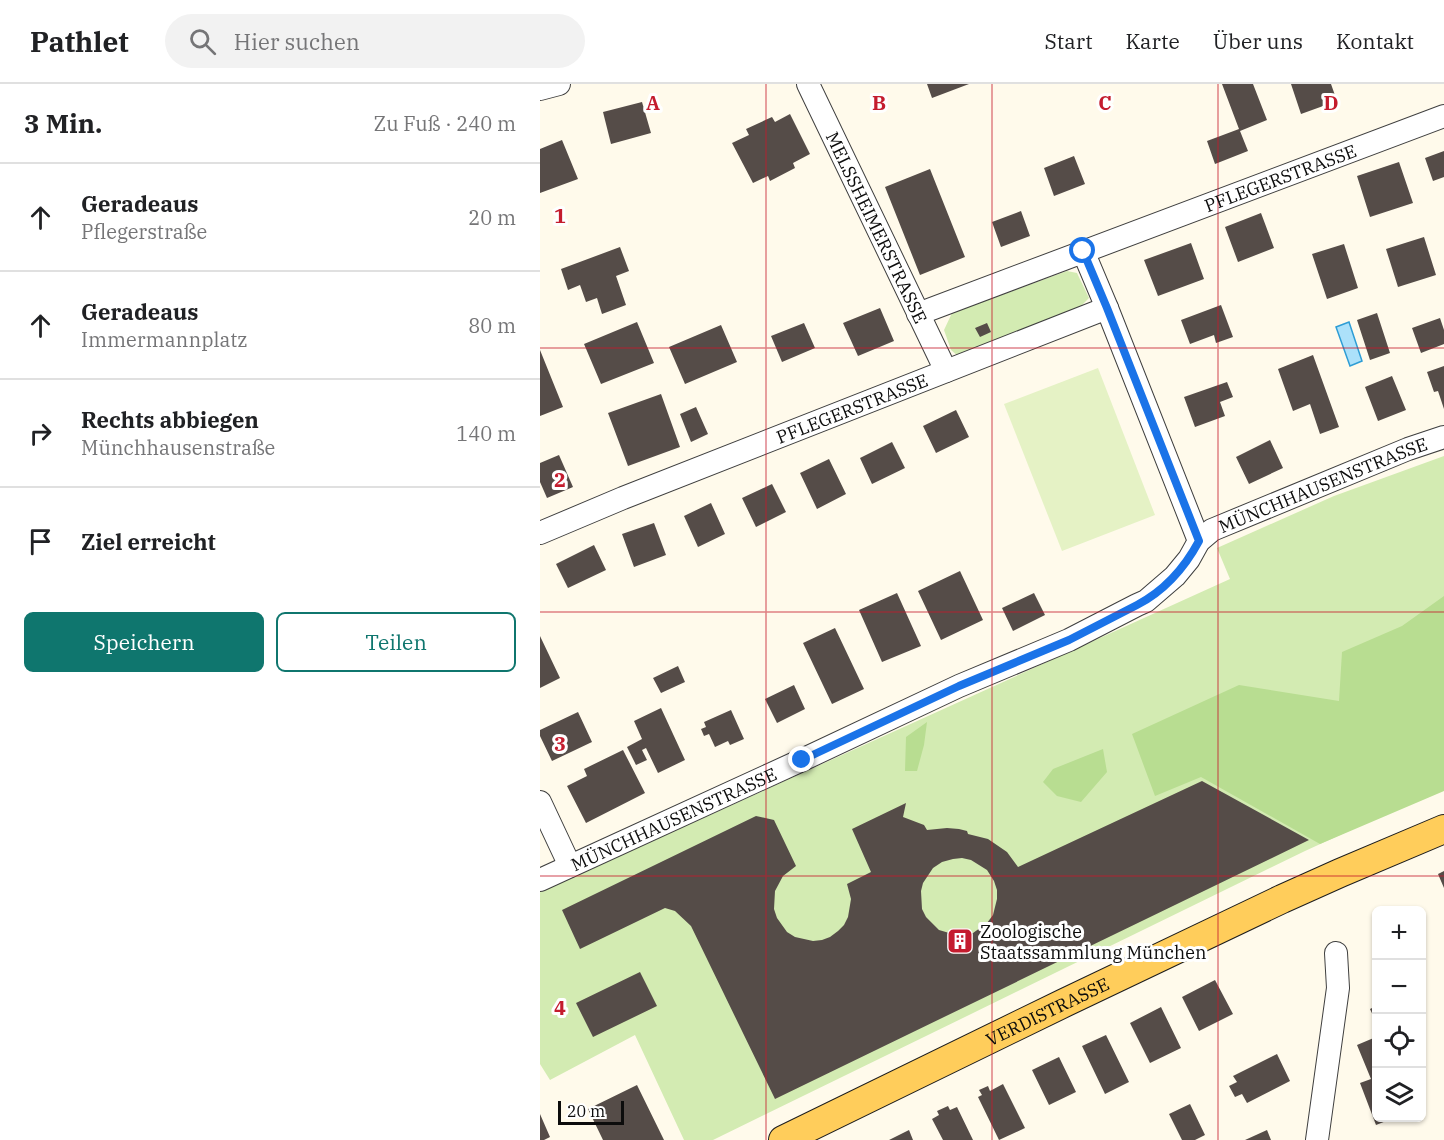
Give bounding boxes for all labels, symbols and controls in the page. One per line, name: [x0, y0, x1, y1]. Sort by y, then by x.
search box: [165, 14, 585, 68]
text: Pathlet: [30, 23, 129, 60]
icon: search: [186, 25, 219, 58]
text: Hier suchen: [234, 27, 360, 56]
text: Start: [1044, 27, 1093, 55]
text: Karte: [1126, 27, 1180, 55]
text: Über uns: [1213, 27, 1303, 55]
text: Kontakt: [1336, 27, 1414, 55]
text: A: [646, 89, 660, 116]
text: B: [872, 89, 886, 116]
text: C: [1098, 89, 1112, 116]
text: D: [1323, 89, 1339, 116]
text: 3 Min.: [24, 106, 102, 140]
text: Zu Fuß · 240 m: [374, 110, 516, 137]
street label: MELSSHEIMERSTRASSE: [821, 128, 933, 327]
street label: PFLEGERSTRASSE: [1201, 139, 1359, 217]
text: Geradeaus: [81, 189, 198, 218]
icon: ahead: [24, 201, 57, 234]
text: 1: [554, 202, 566, 229]
text: 20 m: [468, 204, 516, 231]
text: Pflegerstraße: [81, 218, 207, 245]
route start: [1069, 237, 1095, 263]
text: Geradeaus: [81, 297, 198, 326]
icon: ahead: [24, 309, 57, 342]
text: 80 m: [468, 312, 516, 339]
text: Immermannplatz: [81, 326, 247, 353]
street label: PFLEGERSTRASSE: [773, 368, 931, 448]
text: Rechts abbiegen: [81, 405, 259, 434]
icon: right: [24, 417, 57, 450]
text: 140 m: [456, 420, 516, 447]
street label: MÜNCHHAUSENSTRASSE: [1215, 432, 1430, 538]
text: Münchhausenstraße: [81, 434, 275, 461]
text: 2: [554, 466, 566, 493]
icon: arrive: [24, 525, 57, 558]
text: Ziel erreicht: [81, 527, 216, 556]
button: Speichern: [24, 612, 264, 672]
button: Teilen: [276, 612, 516, 672]
text: 3: [554, 730, 566, 757]
route end: [788, 746, 814, 772]
street label: MÜNCHHAUSENSTRASSE: [567, 762, 780, 876]
map controls: [1372, 906, 1426, 1122]
button: +: [1372, 906, 1426, 960]
place label: Zoologische Staatssammlung München: [980, 920, 1206, 964]
building icon: Zoologische Staatssammlung München: [945, 926, 975, 956]
button: −: [1372, 960, 1426, 1014]
street label: VERDISTRASSE: [982, 972, 1113, 1051]
text: 4: [554, 994, 566, 1021]
button: locate: [1372, 1014, 1426, 1068]
button: layers: [1372, 1068, 1426, 1122]
scale bar: [558, 1098, 624, 1126]
text: 20 m: [567, 1101, 605, 1121]

